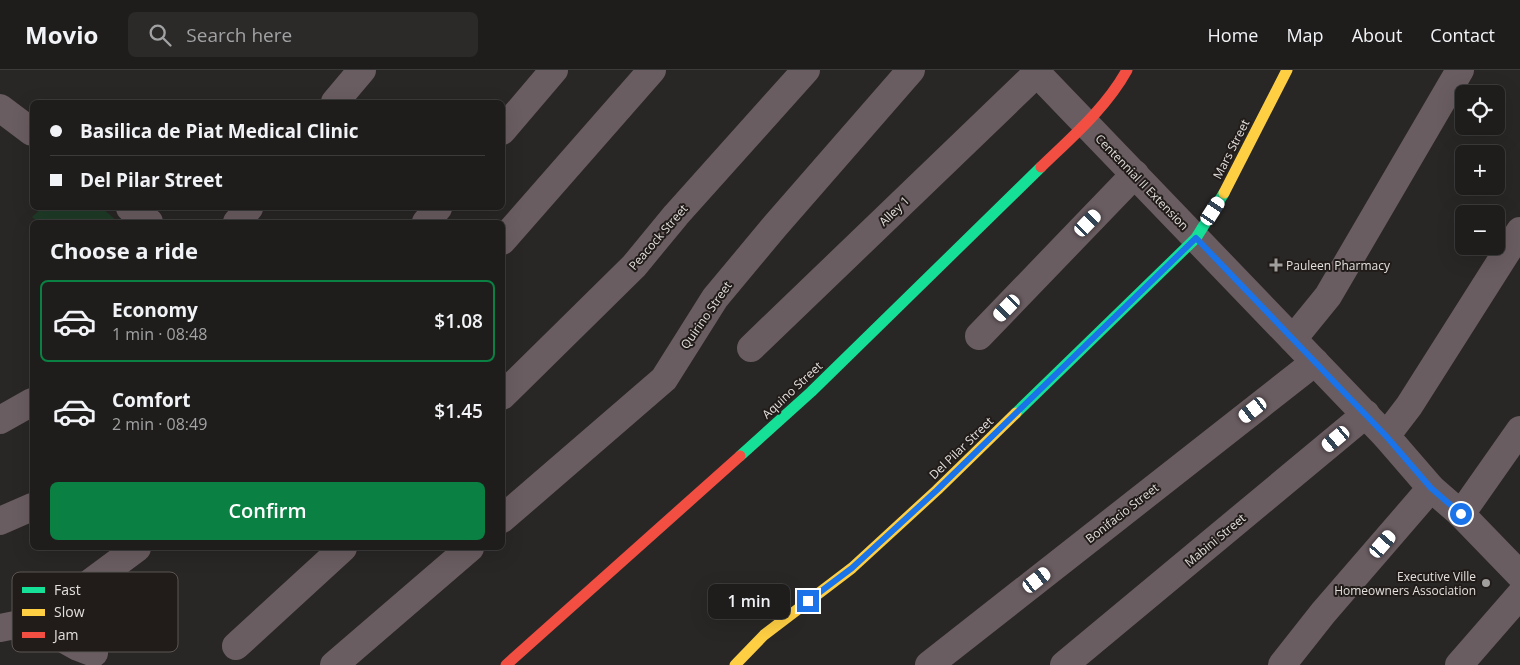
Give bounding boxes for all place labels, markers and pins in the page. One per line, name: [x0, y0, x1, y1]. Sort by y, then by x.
place label: Pauleen Pharmacy: [1286, 257, 1391, 274]
marker: Pauleen Pharmacy: [1270, 259, 1282, 271]
place label: Executive Ville Homeowners Association: [1334, 568, 1476, 599]
marker: Executive Ville Homeowners Association: [1480, 577, 1492, 589]

